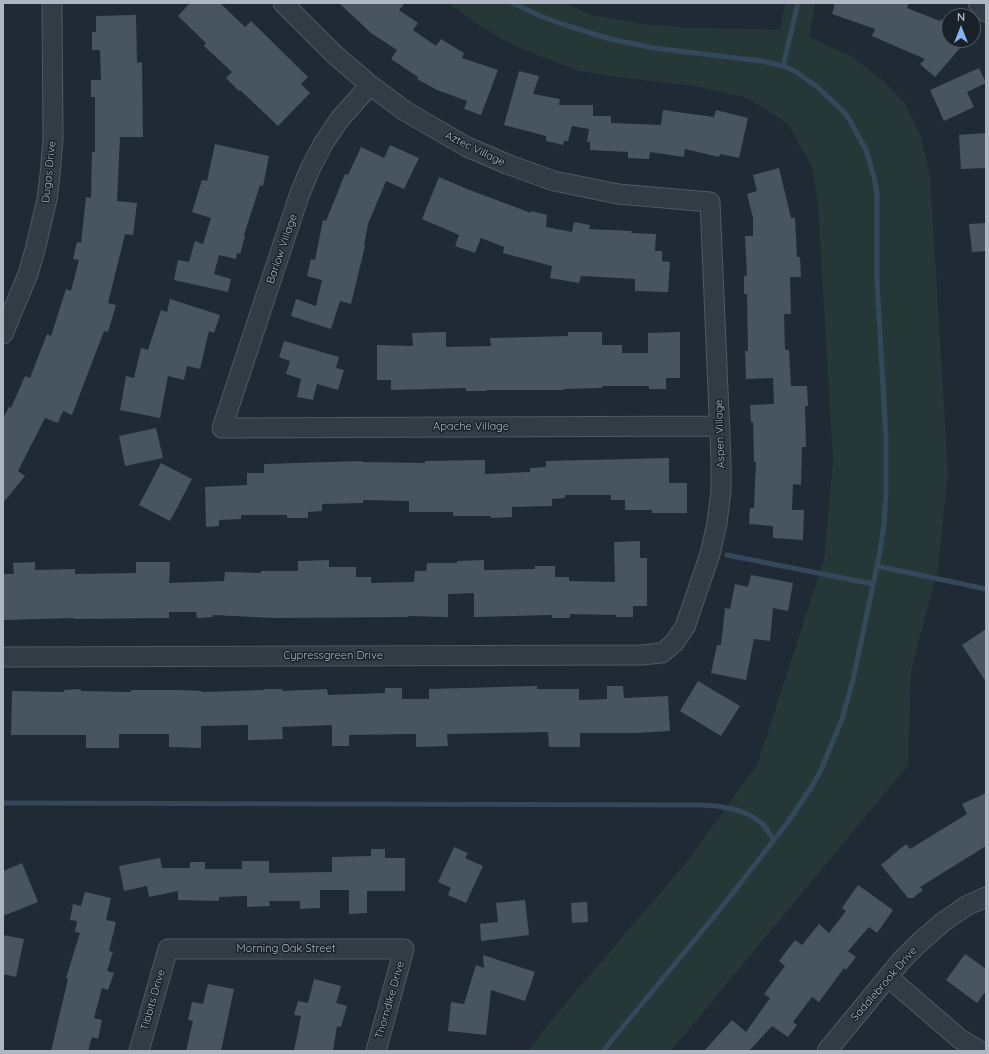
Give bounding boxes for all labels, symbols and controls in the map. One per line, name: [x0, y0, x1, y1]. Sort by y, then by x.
north arrow: [941, 8, 981, 48]
text: N: [957, 10, 965, 24]
street label: Aztec Village: [443, 129, 507, 169]
street label: Dugas Drive: [39, 140, 59, 204]
street label: Barlow Village: [264, 213, 300, 285]
street label: Aspen Village: [712, 399, 728, 469]
street label: Apache Village: [433, 420, 509, 434]
street label: Cypressgreen Drive: [283, 649, 383, 663]
street label: Morning Oak Street: [237, 942, 335, 956]
street label: Saddlebrook Drive: [848, 944, 920, 1024]
street label: Thorndike Drive: [373, 959, 407, 1041]
street label: Tibbits Drive: [138, 968, 168, 1032]

